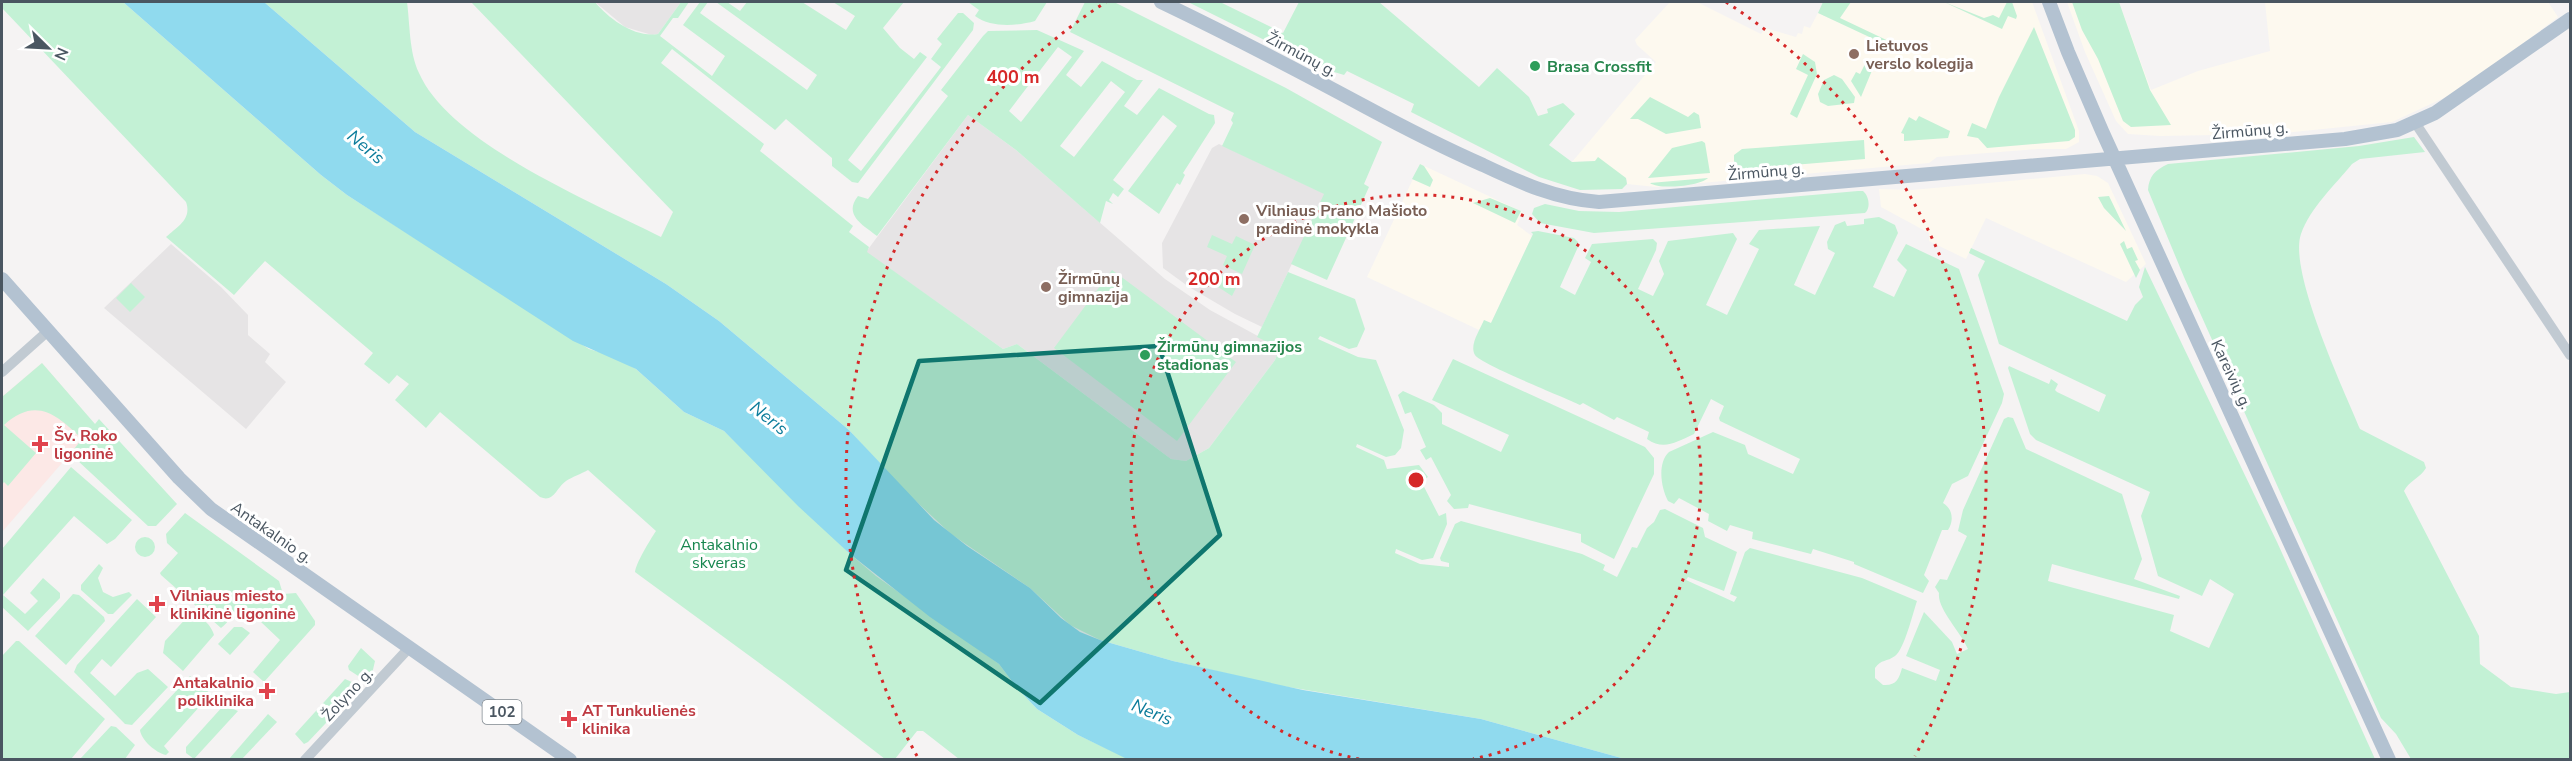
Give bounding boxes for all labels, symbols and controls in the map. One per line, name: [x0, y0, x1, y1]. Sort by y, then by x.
north arrow: [18, 18, 78, 78]
street label: Žirmūnų g.: [1262, 27, 1341, 83]
place label: Lietuvos verslo kolegija: [1865, 35, 1973, 75]
text: N: [48, 44, 73, 64]
marker: Lietuvos verslo kolegija: [1847, 47, 1861, 61]
place label: Brasa Crossfit: [1547, 56, 1652, 78]
marker: Brasa Crossfit: [1528, 59, 1542, 73]
text: 400 m: [986, 65, 1040, 89]
street label: Žirmūnų g.: [2211, 117, 2289, 145]
water label: Neris: [342, 124, 390, 170]
street label: Žirmūnų g.: [1727, 158, 1805, 186]
place label: Vilniaus Prano Mašioto pradinė mokykla: [1255, 200, 1427, 240]
marker: Vilniaus Prano Mašioto pradinė mokykla: [1237, 212, 1251, 226]
text: 200 m: [1187, 267, 1241, 291]
place label: Žirmūnų gimnazija: [1058, 268, 1128, 308]
marker: Žirmūnų gimnazija: [1039, 280, 1053, 294]
place label: Žirmūnų gimnazijos stadionas: [1157, 336, 1302, 376]
street label: Kareivių g.: [2205, 336, 2257, 413]
marker: Žirmūnų gimnazijos stadionas: [1138, 348, 1152, 362]
water label: Neris: [745, 395, 793, 441]
place label: Šv. Roko ligoninė: [54, 425, 118, 465]
marker: Šv. Roko ligoninė: [31, 435, 49, 453]
centre of rings: [1406, 470, 1426, 490]
street label: Antakalnio g.: [226, 497, 317, 569]
park label: Antakalnio skveras: [680, 534, 758, 574]
place label: Vilniaus miesto klinikinė ligoninė: [169, 585, 296, 625]
marker: Vilniaus miesto klinikinė ligoninė: [148, 595, 166, 613]
street label: Žolyno g.: [317, 663, 378, 726]
place label: Antakalnio poliklinika: [173, 672, 254, 712]
marker: Antakalnio poliklinika: [258, 682, 276, 700]
water label: Neris: [1128, 693, 1176, 731]
road number: 102: [482, 700, 522, 724]
place label: AT Tunkulienės klinika: [582, 700, 696, 740]
marker: AT Tunkulienės klinika: [560, 710, 578, 728]

